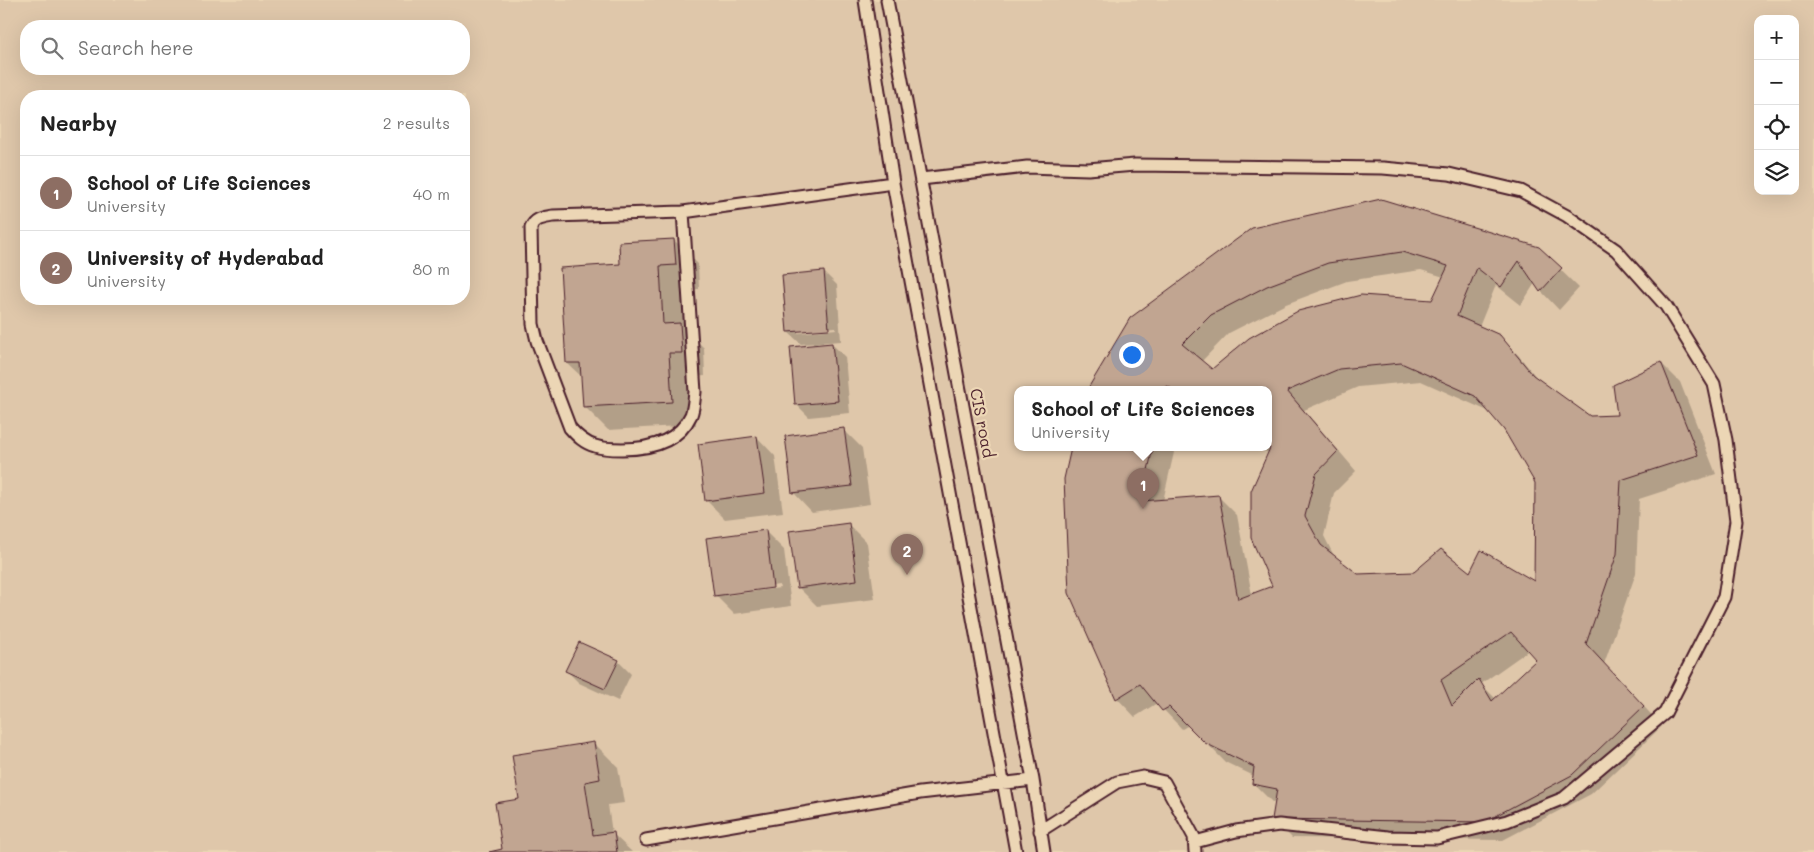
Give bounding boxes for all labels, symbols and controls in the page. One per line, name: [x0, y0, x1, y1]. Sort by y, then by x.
map controls: [1754, 15, 1799, 195]
button: +: [1754, 15, 1799, 60]
search box: [20, 20, 470, 75]
icon: search: [38, 34, 66, 62]
text: Search here: [78, 35, 194, 60]
button: −: [1754, 60, 1799, 105]
button: locate: [1754, 105, 1799, 150]
text: Nearby: [40, 109, 117, 136]
text: 2 results: [383, 112, 450, 133]
button: layers: [1754, 150, 1799, 195]
text: School of Life Sciences: [87, 170, 311, 195]
text: 1: [52, 183, 60, 204]
text: 40 m: [413, 183, 450, 204]
text: University: [87, 195, 166, 216]
text: University of Hyderabad: [87, 245, 324, 270]
text: 2: [52, 258, 60, 279]
text: 80 m: [413, 258, 450, 279]
text: University: [87, 270, 166, 291]
your location: [1119, 342, 1145, 368]
popup: [1014, 386, 1272, 451]
street label: CIS road: [966, 387, 1000, 459]
text: School of Life Sciences: [1031, 396, 1255, 421]
text: University: [1031, 421, 1110, 442]
pin: 1: [1127, 468, 1159, 509]
pin: 2: [891, 534, 923, 575]

